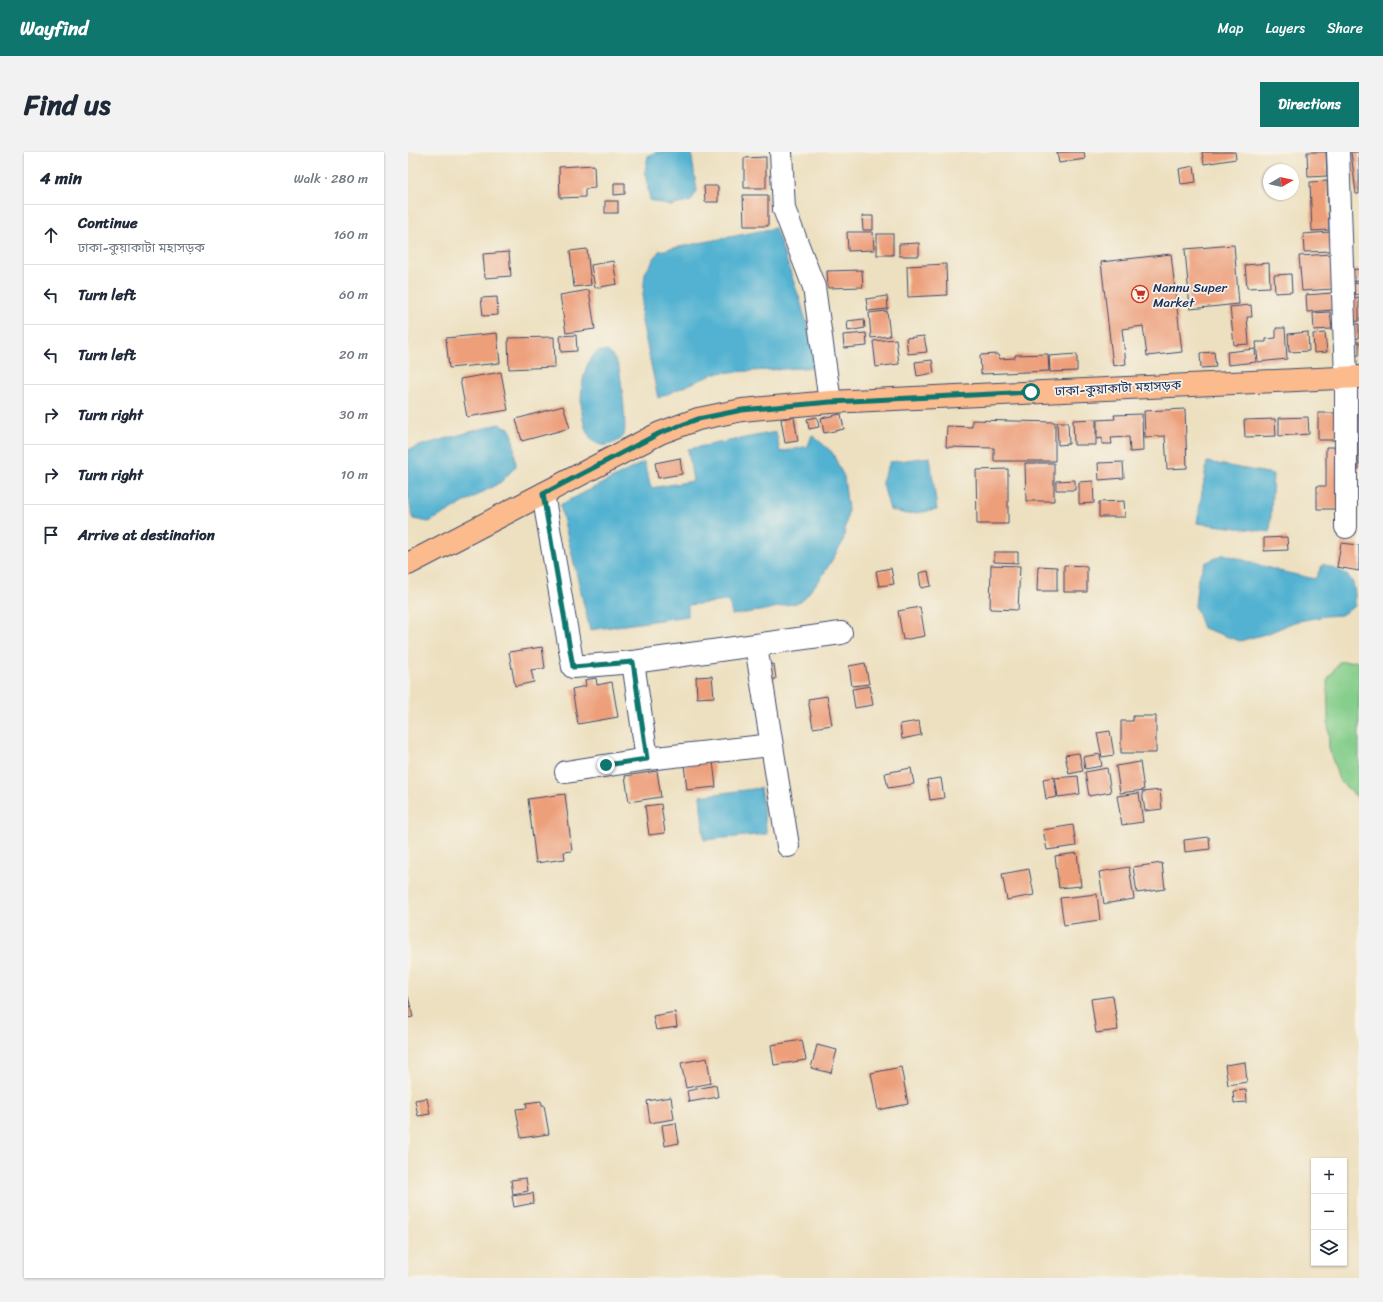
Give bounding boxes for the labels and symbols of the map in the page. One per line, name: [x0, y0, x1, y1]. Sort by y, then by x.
north arrow: [1263, 164, 1299, 200]
place label: Nannu Super Market: [1153, 276, 1228, 314]
supermarket icon: Nannu Super Market: [1130, 284, 1150, 304]
street label: ঢাকা-কুয়াকাটা মহাসড়ক: [1053, 373, 1182, 403]
route start: [1022, 383, 1040, 401]
route end: [597, 756, 615, 774]

